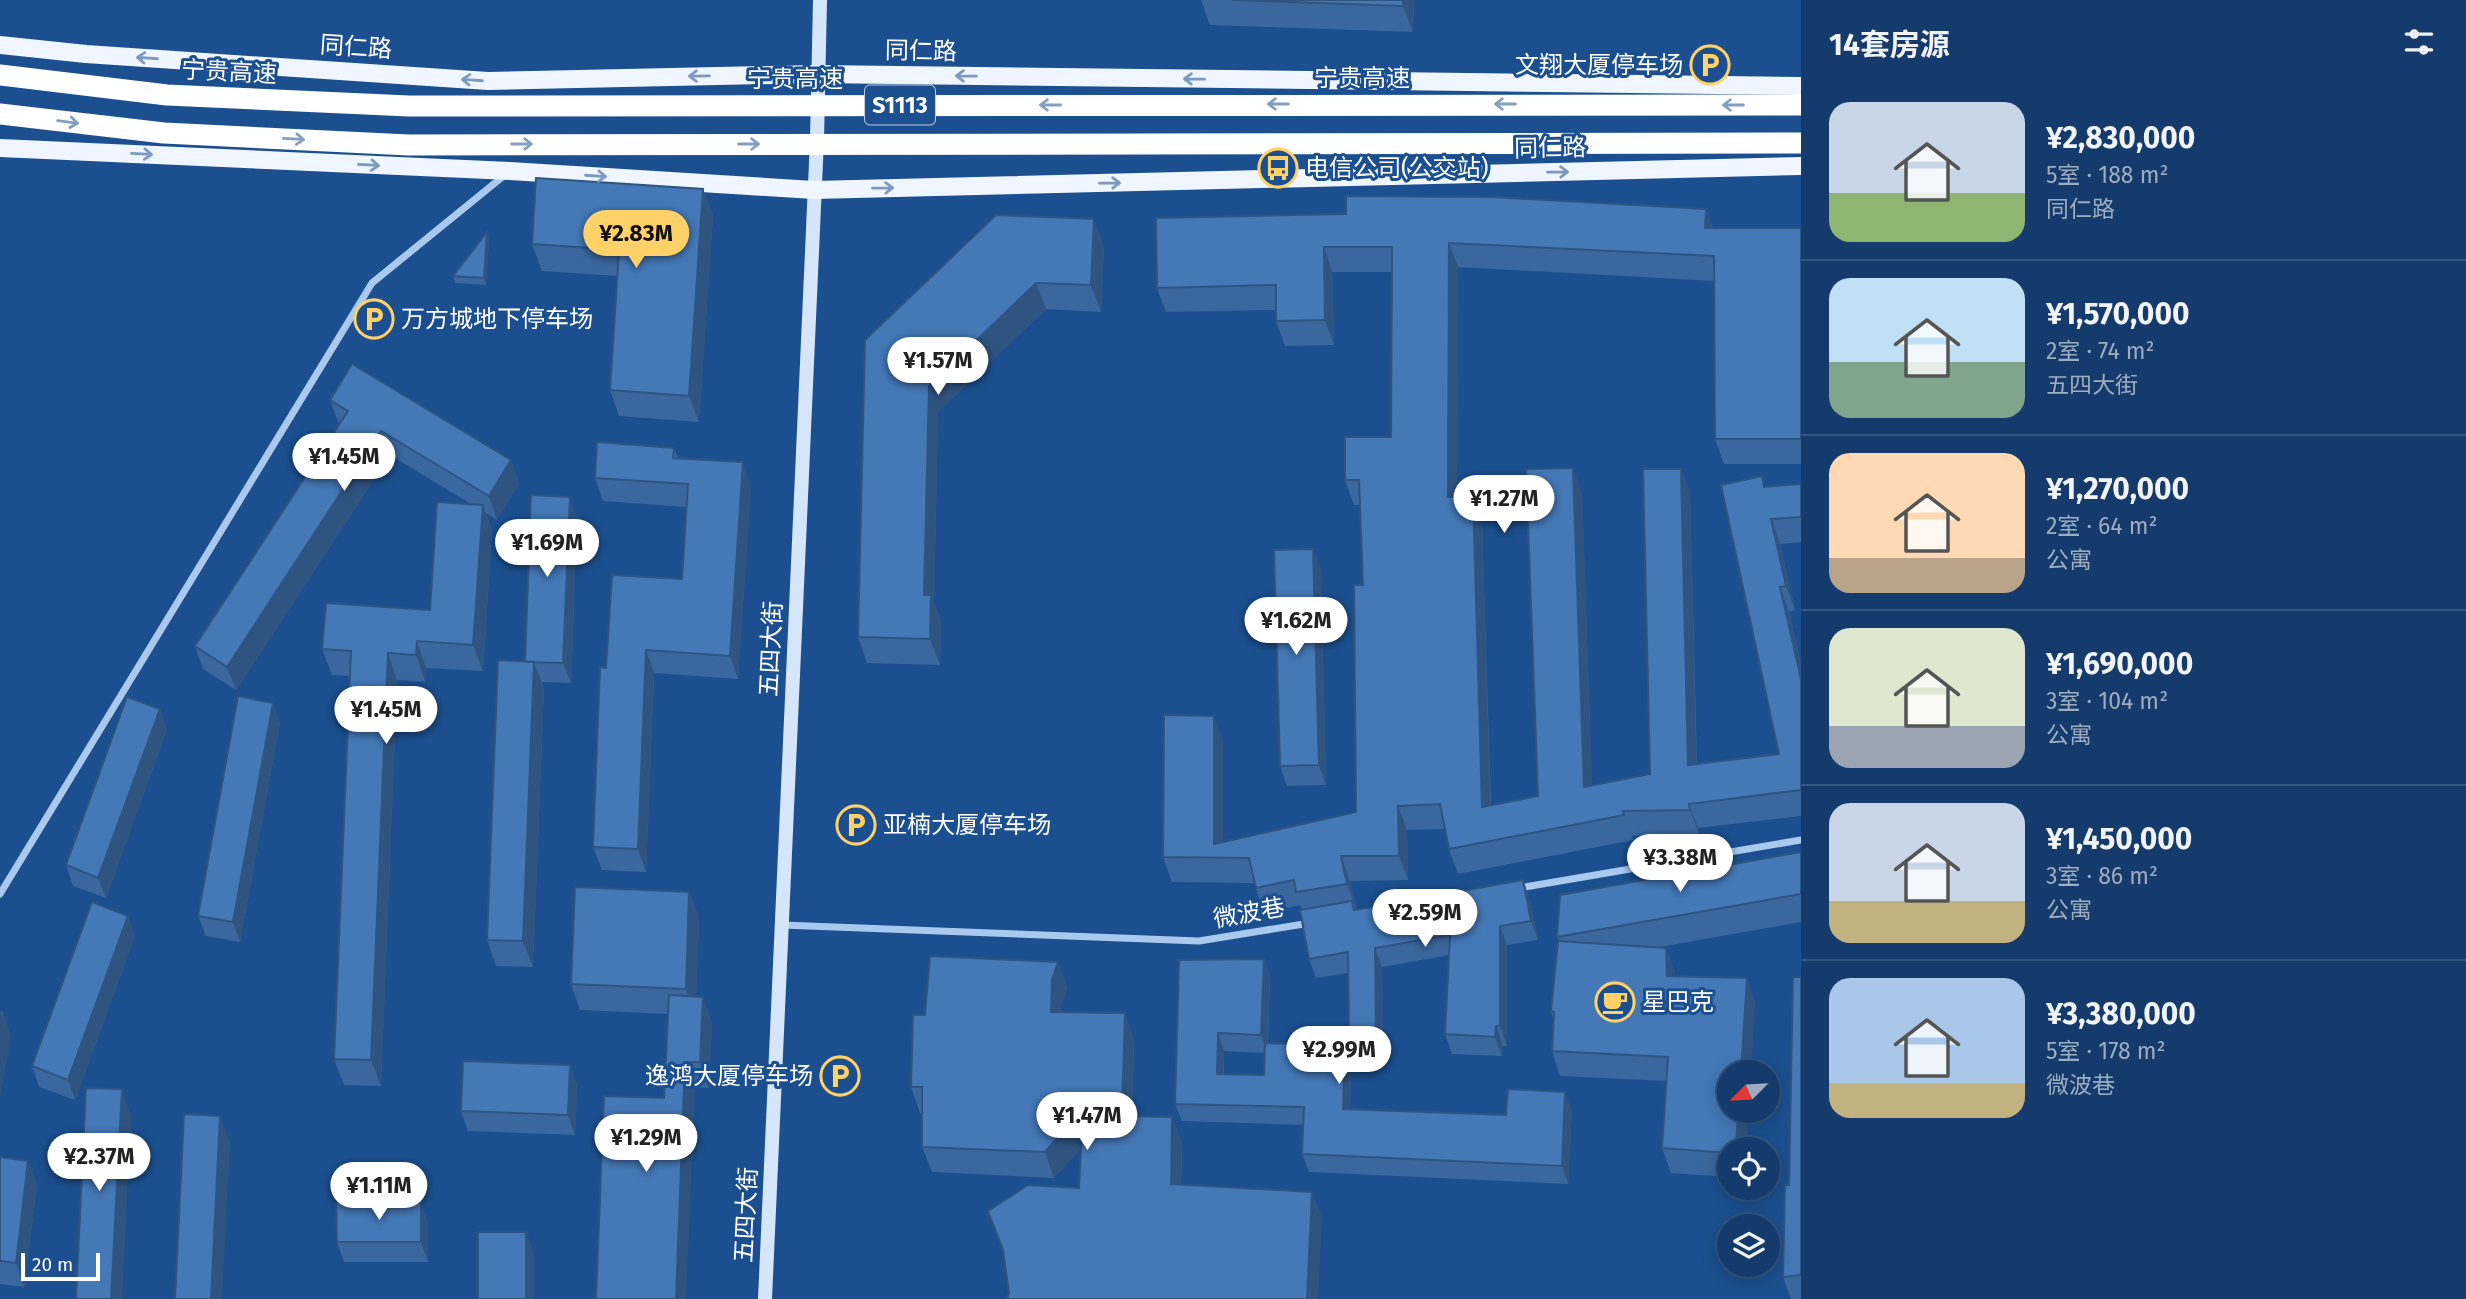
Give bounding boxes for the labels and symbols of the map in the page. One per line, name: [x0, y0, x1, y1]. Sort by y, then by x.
street label: 同仁路: [319, 31, 393, 63]
street label: 同仁路: [885, 36, 957, 66]
parking icon: 文翔大厦停车场: [1689, 44, 1731, 86]
place label: 文翔大厦停车场: [1515, 51, 1683, 79]
one-way arrow: [136, 52, 159, 65]
street label: 宁贵高速: [180, 56, 278, 88]
street label: 宁贵高速: [1314, 64, 1410, 92]
street label: 宁贵高速: [747, 65, 843, 93]
one-way arrow: [955, 69, 978, 83]
one-way arrow: [688, 70, 711, 83]
one-way arrow: [1183, 72, 1206, 86]
one-way arrow: [460, 73, 483, 86]
road number: S1113: [865, 86, 935, 124]
one-way arrow: [1267, 97, 1290, 111]
one-way arrow: [1494, 97, 1517, 111]
one-way arrow: [1039, 98, 1062, 112]
one-way arrow: [1722, 98, 1745, 112]
one-way arrow: [56, 115, 79, 128]
one-way arrow: [283, 133, 306, 146]
street label: 同仁路: [1514, 133, 1586, 163]
one-way arrow: [738, 137, 761, 151]
one-way arrow: [510, 138, 533, 151]
bus stop icon: 电信公司(公交站): [1257, 147, 1299, 189]
one-way arrow: [130, 148, 153, 161]
place label: 电信公司(公交站): [1305, 154, 1489, 182]
one-way arrow: [357, 158, 380, 171]
one-way arrow: [1546, 165, 1569, 179]
one-way arrow: [584, 170, 607, 183]
one-way arrow: [1098, 176, 1121, 190]
one-way arrow: [871, 182, 894, 195]
pin: ¥2.83M: [579, 210, 693, 270]
parking icon: 万方城地下停车场: [353, 298, 395, 340]
place label: 万方城地下停车场: [401, 305, 593, 333]
pin: ¥1.57M: [881, 338, 995, 397]
pin: ¥1.45M: [287, 434, 401, 493]
pin: ¥1.27M: [1447, 476, 1561, 535]
pin: ¥1.69M: [490, 520, 604, 579]
pin: ¥1.62M: [1239, 598, 1353, 657]
street label: 五四大街: [755, 600, 787, 698]
pin: ¥1.45M: [329, 686, 443, 746]
parking icon: 亚楠大厦停车场: [835, 804, 877, 846]
place label: 亚楠大厦停车场: [883, 811, 1051, 839]
pin: ¥3.38M: [1623, 834, 1737, 894]
pin: ¥2.59M: [1368, 890, 1482, 949]
street label: 微波巷: [1211, 893, 1287, 933]
cafe icon: 星巴克: [1594, 981, 1636, 1023]
place label: 星巴克: [1642, 988, 1714, 1016]
pin: ¥2.99M: [1282, 1026, 1396, 1086]
parking icon: 逸鸿大厦停车场: [819, 1055, 861, 1097]
north arrow: [1717, 1060, 1780, 1124]
place label: 逸鸿大厦停车场: [645, 1062, 813, 1090]
pin: ¥1.47M: [1030, 1092, 1144, 1152]
pin: ¥1.29M: [589, 1114, 703, 1174]
pin: ¥2.37M: [42, 1134, 156, 1193]
pin: ¥1.11M: [322, 1162, 436, 1222]
street label: 五四大街: [730, 1166, 762, 1264]
scale bar: [21, 1250, 100, 1282]

